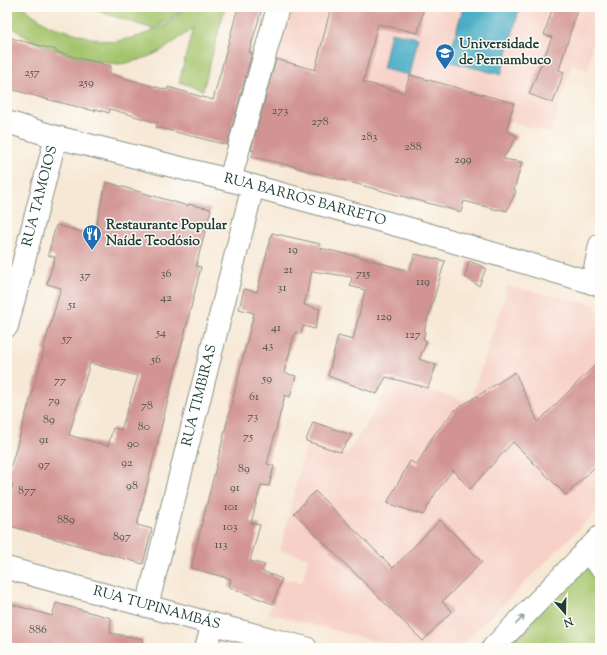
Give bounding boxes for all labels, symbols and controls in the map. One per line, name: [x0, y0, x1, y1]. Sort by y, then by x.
place label: Universidade de Pernambuco: [459, 35, 552, 71]
school or university icon: Universidade de Pernambuco: [434, 42, 456, 70]
house number: 257: [24, 64, 40, 82]
house number: 259: [78, 74, 94, 92]
house number: 273: [272, 102, 288, 120]
house number: 278: [311, 113, 329, 131]
house number: 283: [361, 128, 377, 146]
house number: 288: [404, 138, 422, 156]
street label: RUA TAMOIOS: [18, 144, 63, 249]
house number: 299: [454, 151, 472, 169]
street label: RUA BARROS BARRETO: [222, 169, 388, 232]
place label: Restaurante Popular Naíde Teodósio: [106, 216, 228, 252]
restaurant icon: Restaurante Popular Naíde Teodósio: [81, 223, 103, 251]
house number: 19: [288, 241, 298, 259]
house number: 21: [283, 261, 293, 279]
house number: 36: [161, 265, 171, 283]
house number: 715: [356, 265, 370, 283]
house number: 37: [80, 267, 90, 285]
house number: 119: [416, 273, 430, 291]
house number: 31: [278, 279, 286, 297]
house number: 42: [160, 289, 172, 307]
house number: 51: [67, 296, 76, 314]
house number: 129: [376, 308, 392, 326]
house number: 41: [271, 319, 281, 337]
house number: 54: [155, 324, 166, 342]
house number: 127: [405, 326, 421, 344]
house number: 57: [61, 330, 72, 348]
house number: 43: [263, 337, 274, 355]
street label: RUA TIMBIRAS: [178, 342, 223, 449]
house number: 56: [150, 351, 161, 369]
house number: 59: [261, 370, 272, 388]
house number: 77: [54, 372, 66, 390]
house number: 61: [249, 388, 259, 406]
house number: 79: [48, 392, 60, 410]
house number: 78: [141, 397, 153, 415]
house number: 73: [248, 408, 259, 426]
house number: 89: [43, 411, 55, 429]
house number: 80: [138, 418, 150, 436]
house number: 75: [243, 428, 253, 446]
house number: 91: [39, 431, 49, 449]
house number: 90: [127, 435, 139, 453]
house number: 92: [121, 454, 133, 472]
house number: 97: [38, 456, 50, 474]
house number: 89: [238, 460, 250, 478]
house number: 98: [126, 477, 138, 495]
house number: 91: [230, 479, 240, 497]
house number: 877: [18, 482, 36, 500]
house number: 101: [224, 498, 238, 516]
house number: 889: [57, 511, 75, 529]
house number: 103: [222, 518, 238, 536]
house number: 897: [113, 528, 131, 546]
house number: 113: [214, 536, 228, 554]
street label: RUA TUPINAMBÁS: [91, 582, 222, 635]
north arrow: [545, 593, 585, 633]
text: N: [561, 612, 576, 631]
one-way arrow: [515, 615, 525, 625]
house number: 886: [29, 621, 47, 639]

